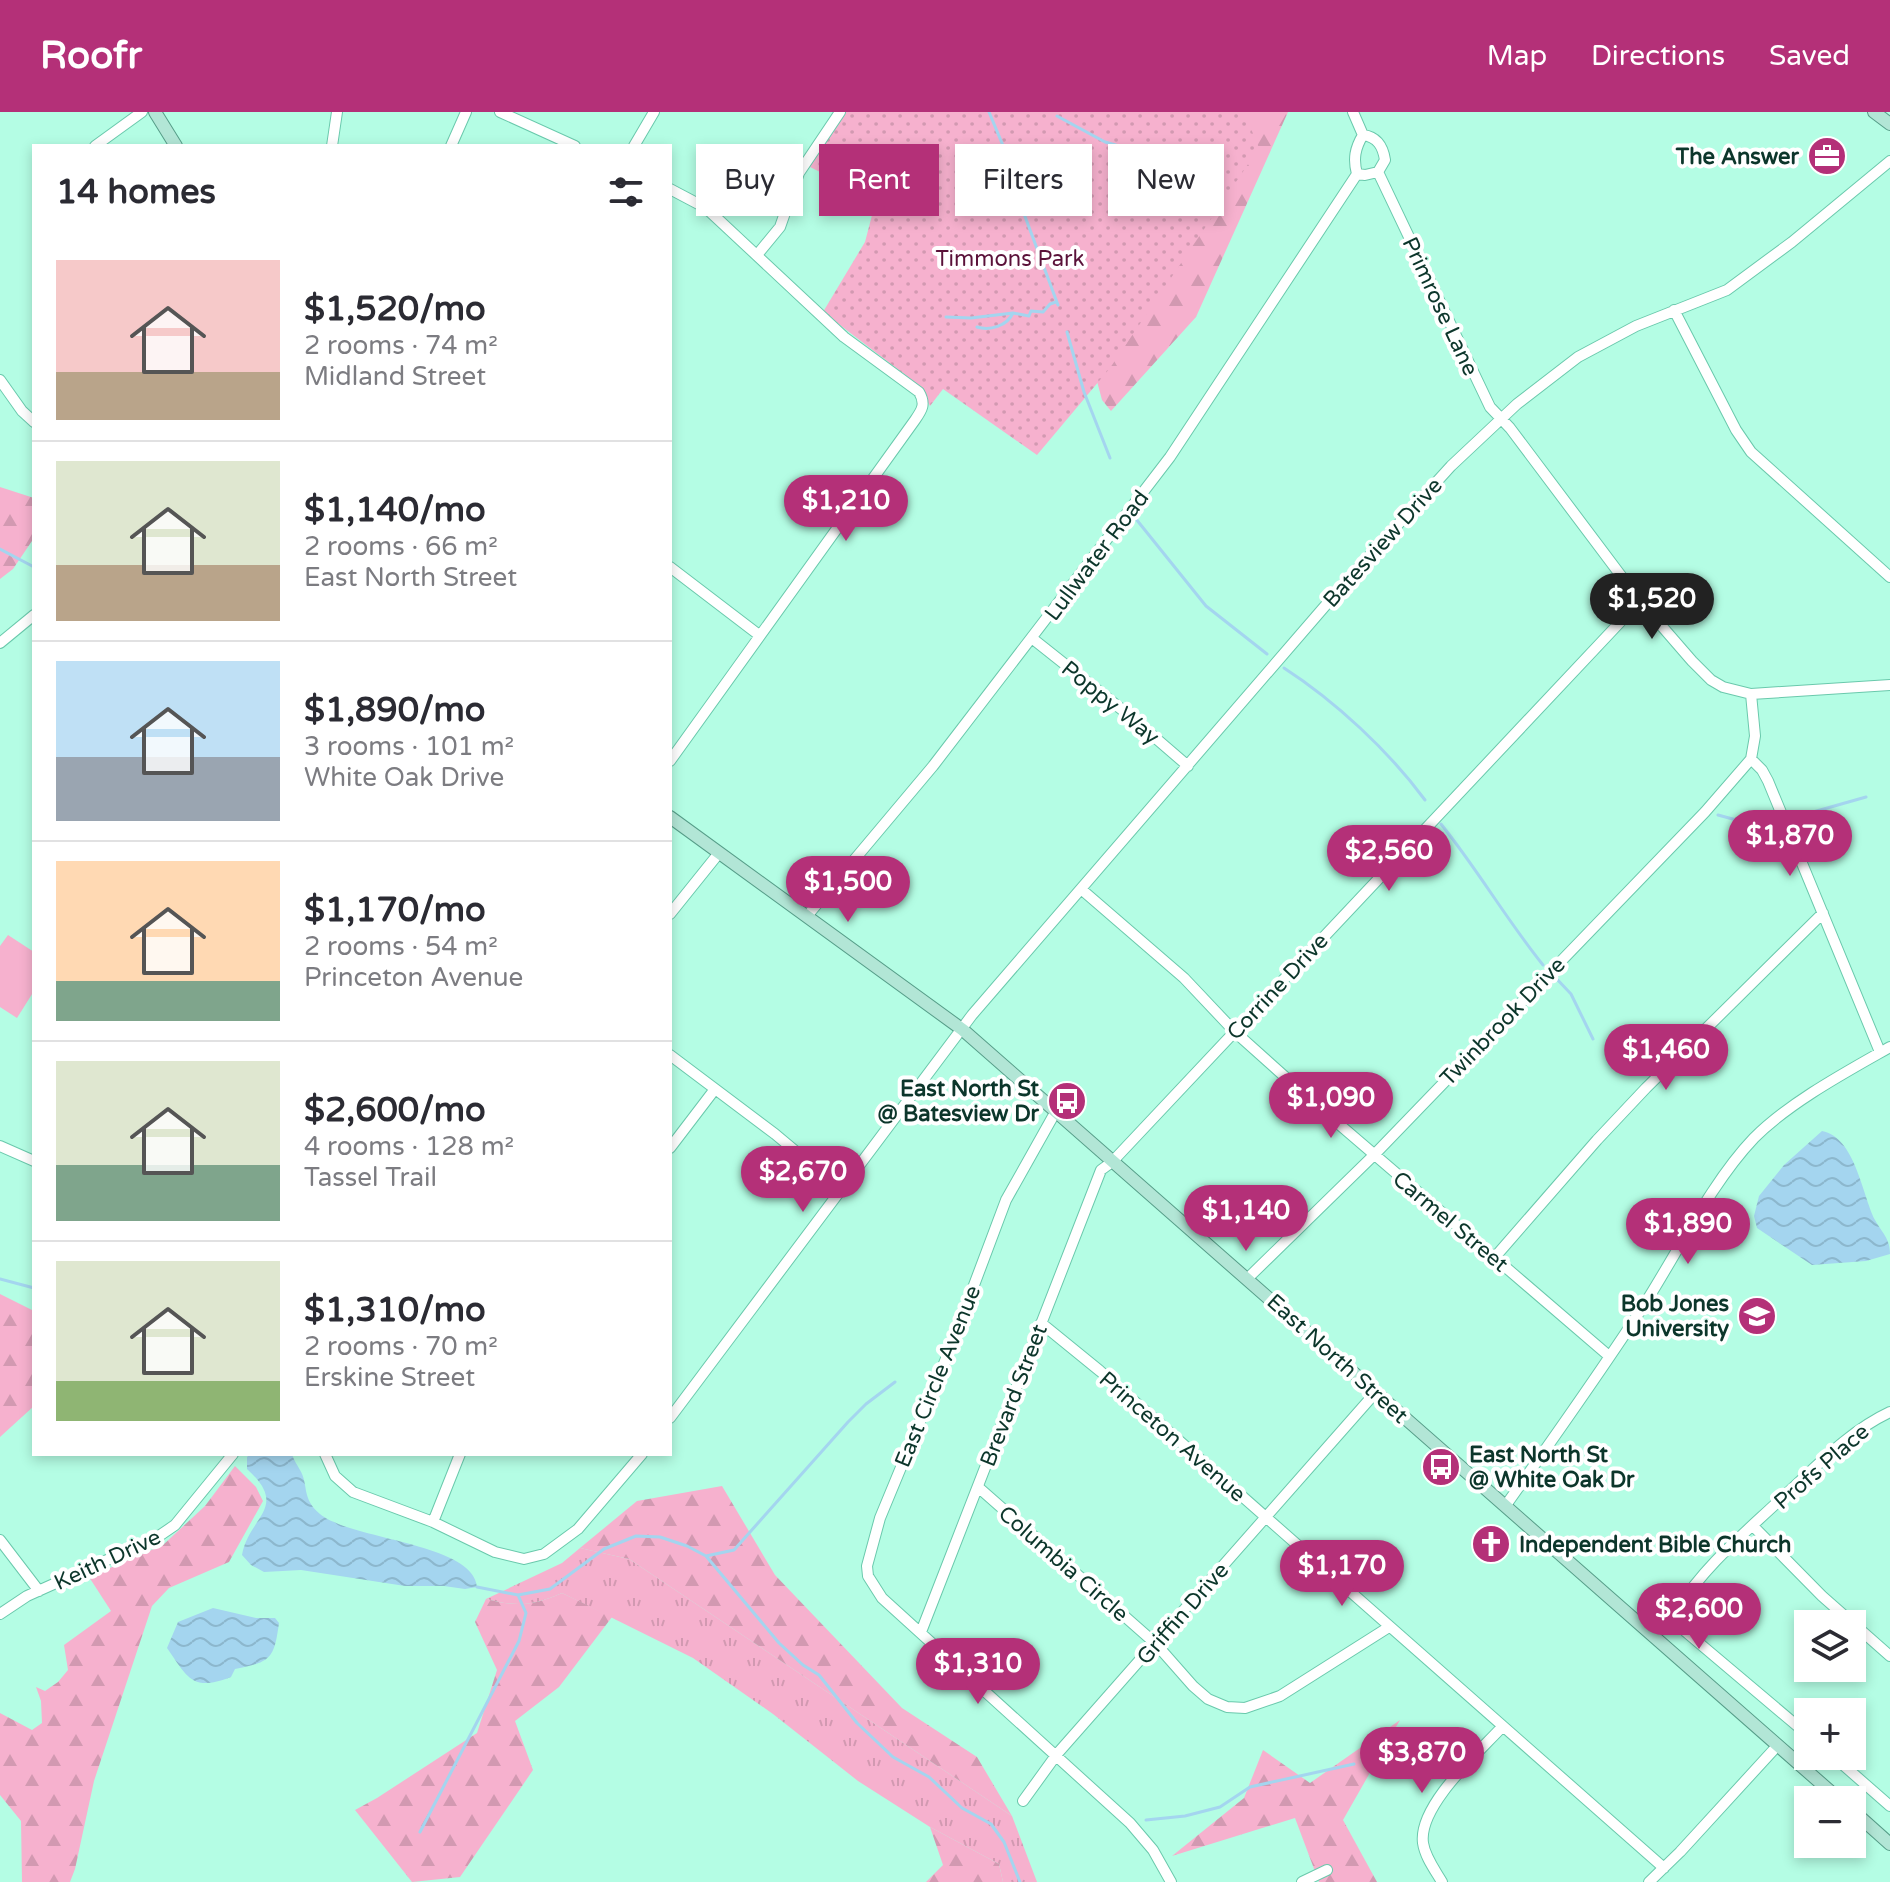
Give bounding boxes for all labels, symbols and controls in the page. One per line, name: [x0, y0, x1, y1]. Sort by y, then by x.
text: Roofr: [40, 33, 142, 79]
text: Map: [1487, 39, 1547, 73]
text: Directions: [1591, 39, 1725, 73]
text: Saved: [1769, 39, 1850, 73]
office icon: The Answer: [1806, 135, 1848, 177]
chip: Buy: [696, 144, 803, 216]
chip: Rent: [819, 144, 939, 216]
chip: Filters: [955, 144, 1092, 216]
chip: New: [1108, 144, 1224, 216]
place label: The Answer: [1675, 144, 1800, 170]
icon: filters: [604, 170, 648, 214]
text: 14 homes: [56, 172, 216, 213]
street label: Primrose Lane: [1397, 233, 1484, 380]
park label: Timmons Park: [935, 246, 1085, 272]
text: $1,520/mo: [304, 289, 486, 330]
icon: home: [120, 292, 216, 388]
text: 2 rooms · 74 m²: [304, 330, 498, 361]
text: Midland Street: [304, 361, 486, 392]
street label: Batesview Drive: [1318, 473, 1448, 613]
pin: $1,210: [781, 475, 911, 543]
text: $1,210: [802, 485, 890, 516]
street label: Lullwater Road: [1039, 485, 1154, 626]
text: $1,140/mo: [304, 490, 486, 531]
icon: home: [120, 493, 216, 589]
text: 2 rooms · 66 m²: [304, 531, 498, 562]
text: East North Street: [304, 562, 517, 593]
pin: $1,520: [1587, 573, 1717, 641]
text: $1,520: [1608, 583, 1696, 614]
street label: Poppy Way: [1056, 655, 1165, 750]
text: $1,890/mo: [304, 690, 485, 731]
icon: home: [120, 693, 216, 789]
text: 3 rooms · 101 m²: [304, 731, 514, 762]
text: White Oak Drive: [304, 762, 504, 793]
pin: $1,870: [1725, 810, 1855, 878]
text: $1,870: [1746, 820, 1834, 851]
pin: $2,560: [1324, 825, 1454, 893]
text: $2,560: [1345, 835, 1433, 866]
pin: $1,500: [783, 856, 913, 924]
text: $1,500: [804, 866, 892, 897]
text: $1,170/mo: [304, 890, 486, 931]
icon: home: [120, 893, 216, 989]
street label: Corrine Drive: [1222, 928, 1334, 1045]
text: 2 rooms · 54 m²: [304, 931, 498, 962]
street label: Twinbrook Drive: [1435, 952, 1571, 1091]
text: Princeton Avenue: [304, 962, 523, 993]
pin: $1,460: [1601, 1024, 1731, 1092]
text: $1,460: [1622, 1034, 1710, 1065]
pin: $1,090: [1266, 1072, 1396, 1140]
place label: East North St @ Batesview Dr: [878, 1076, 1040, 1127]
bus stop icon: East North St @ Batesview Dr: [1046, 1080, 1088, 1122]
text: $1,090: [1287, 1082, 1375, 1113]
text: $2,600/mo: [304, 1090, 486, 1131]
icon: home: [120, 1093, 216, 1189]
text: 4 rooms · 128 m²: [304, 1131, 514, 1162]
pin: $2,670: [738, 1146, 868, 1214]
text: $2,670: [759, 1156, 847, 1187]
text: Tassel Trail: [304, 1162, 437, 1193]
street label: Carmel Street: [1387, 1166, 1513, 1278]
pin: $1,140: [1181, 1185, 1311, 1253]
text: $1,140: [1202, 1195, 1290, 1226]
pin: $1,890: [1623, 1198, 1753, 1266]
text: $1,890: [1644, 1208, 1732, 1239]
street label: East Circle Avenue: [890, 1282, 986, 1471]
street label: East North Street: [1262, 1289, 1413, 1429]
text: $1,310/mo: [304, 1290, 486, 1331]
place label: Bob Jones University: [1621, 1291, 1729, 1342]
icon: home: [120, 1293, 216, 1389]
school or university icon: Bob Jones University: [1736, 1295, 1778, 1337]
street label: Brevard Street: [975, 1321, 1053, 1470]
text: 2 rooms · 70 m²: [304, 1331, 498, 1362]
text: Erskine Street: [304, 1362, 475, 1393]
street label: Princeton Avenue: [1094, 1366, 1251, 1507]
street label: Profs Place: [1769, 1418, 1874, 1515]
place label: East North St @ White Oak Dr: [1469, 1442, 1635, 1493]
bus stop icon: East North St @ White Oak Dr: [1420, 1446, 1462, 1488]
street label: Columbia Circle: [993, 1500, 1134, 1627]
church icon: Independent Bible Church: [1470, 1523, 1512, 1565]
street label: Keith Drive: [50, 1524, 165, 1596]
place label: Independent Bible Church: [1519, 1532, 1791, 1558]
pin: $1,170: [1277, 1540, 1407, 1608]
text: $1,170: [1298, 1550, 1386, 1581]
street label: Griffin Drive: [1131, 1557, 1234, 1670]
pin: $2,600: [1634, 1583, 1764, 1651]
text: $2,600: [1655, 1593, 1743, 1624]
map controls: [1794, 1610, 1866, 1858]
button: layers: [1794, 1610, 1866, 1682]
pin: $1,310: [913, 1638, 1043, 1706]
text: $1,310: [934, 1648, 1022, 1679]
button: +: [1794, 1698, 1866, 1770]
pin: $3,870: [1357, 1727, 1487, 1795]
text: $3,870: [1378, 1737, 1466, 1768]
button: −: [1794, 1786, 1866, 1858]

